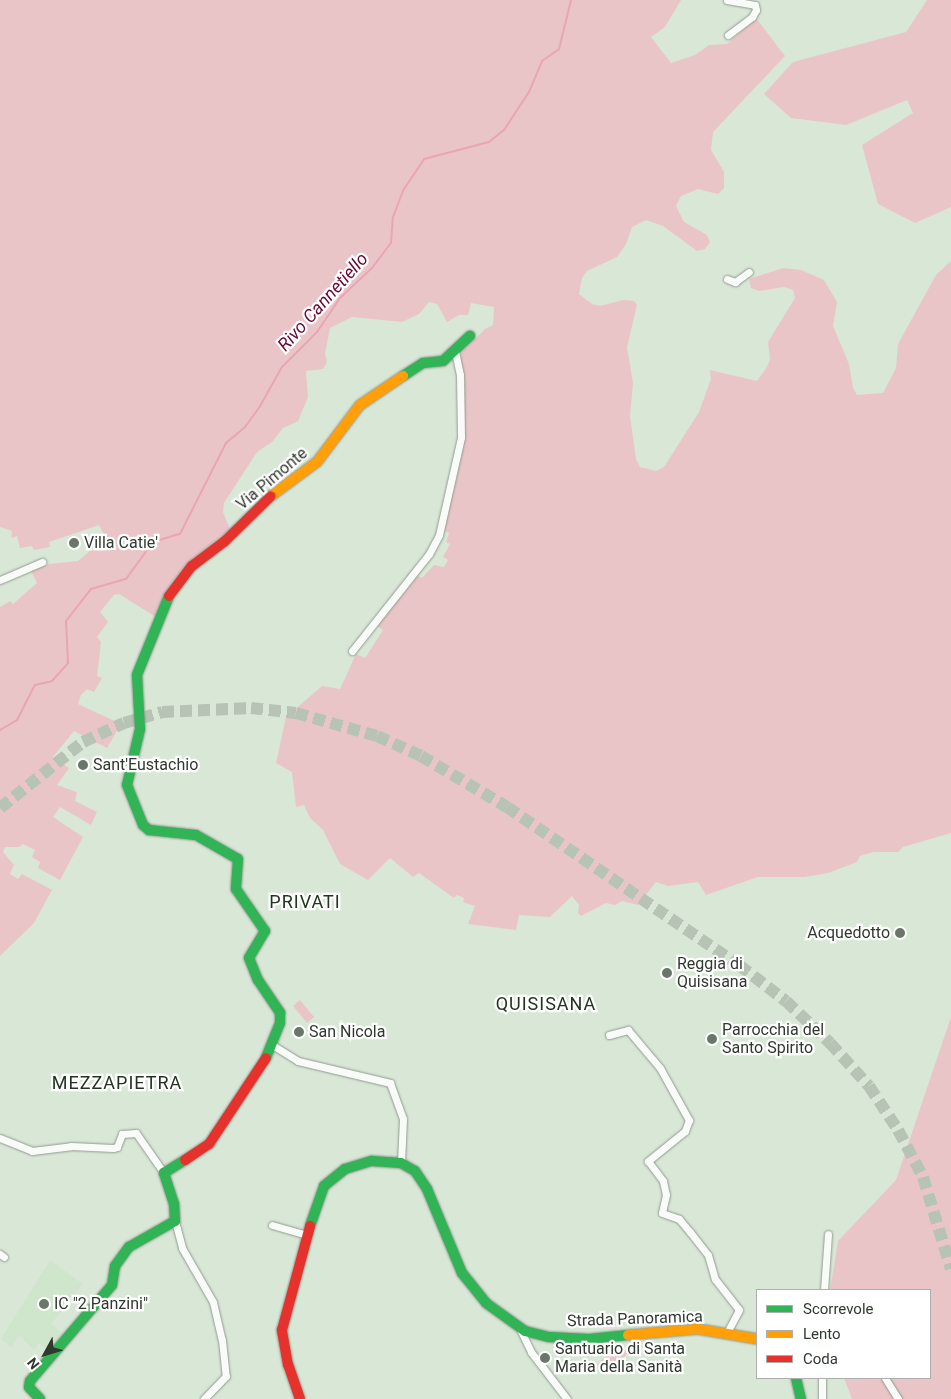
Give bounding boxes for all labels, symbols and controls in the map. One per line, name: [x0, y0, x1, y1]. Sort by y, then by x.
water label: Rivo Cannetiello: [273, 248, 373, 356]
street label: Via Pimonte: [233, 444, 311, 514]
place label: Villa Catie': [84, 533, 158, 553]
marker: Villa Catie': [68, 537, 80, 549]
place label: Sant'Eustachio: [93, 755, 198, 775]
marker: Sant'Eustachio: [77, 759, 89, 771]
district label: PRIVATI: [268, 891, 342, 913]
place label: Acquedotto: [807, 923, 890, 943]
marker: Acquedotto: [894, 927, 906, 939]
place label: Reggia di Quisisana: [677, 954, 747, 992]
marker: Reggia di Quisisana: [661, 967, 673, 979]
district label: QUISISANA: [495, 993, 597, 1015]
place label: Parrocchia del Santo Spirito: [722, 1020, 824, 1058]
place label: San Nicola: [309, 1022, 385, 1042]
marker: San Nicola: [293, 1026, 305, 1038]
marker: Parrocchia del Santo Spirito: [706, 1033, 718, 1045]
district label: MEZZAPIETRA: [50, 1072, 184, 1094]
legend: [756, 1289, 931, 1379]
place label: IC "2 Panzini": [54, 1294, 148, 1314]
marker: IC "2 Panzini": [38, 1298, 50, 1310]
text: Scorrevole: [803, 1300, 874, 1318]
street label: Strada Panoramica: [567, 1307, 703, 1331]
text: Lento: [803, 1325, 841, 1343]
north arrow: [20, 1329, 70, 1379]
place label: Santuario di Santa Maria della Sanità: [555, 1339, 685, 1377]
text: Coda: [803, 1350, 838, 1368]
marker: Santuario di Santa Maria della Sanità: [539, 1352, 551, 1364]
text: N: [24, 1355, 43, 1372]

